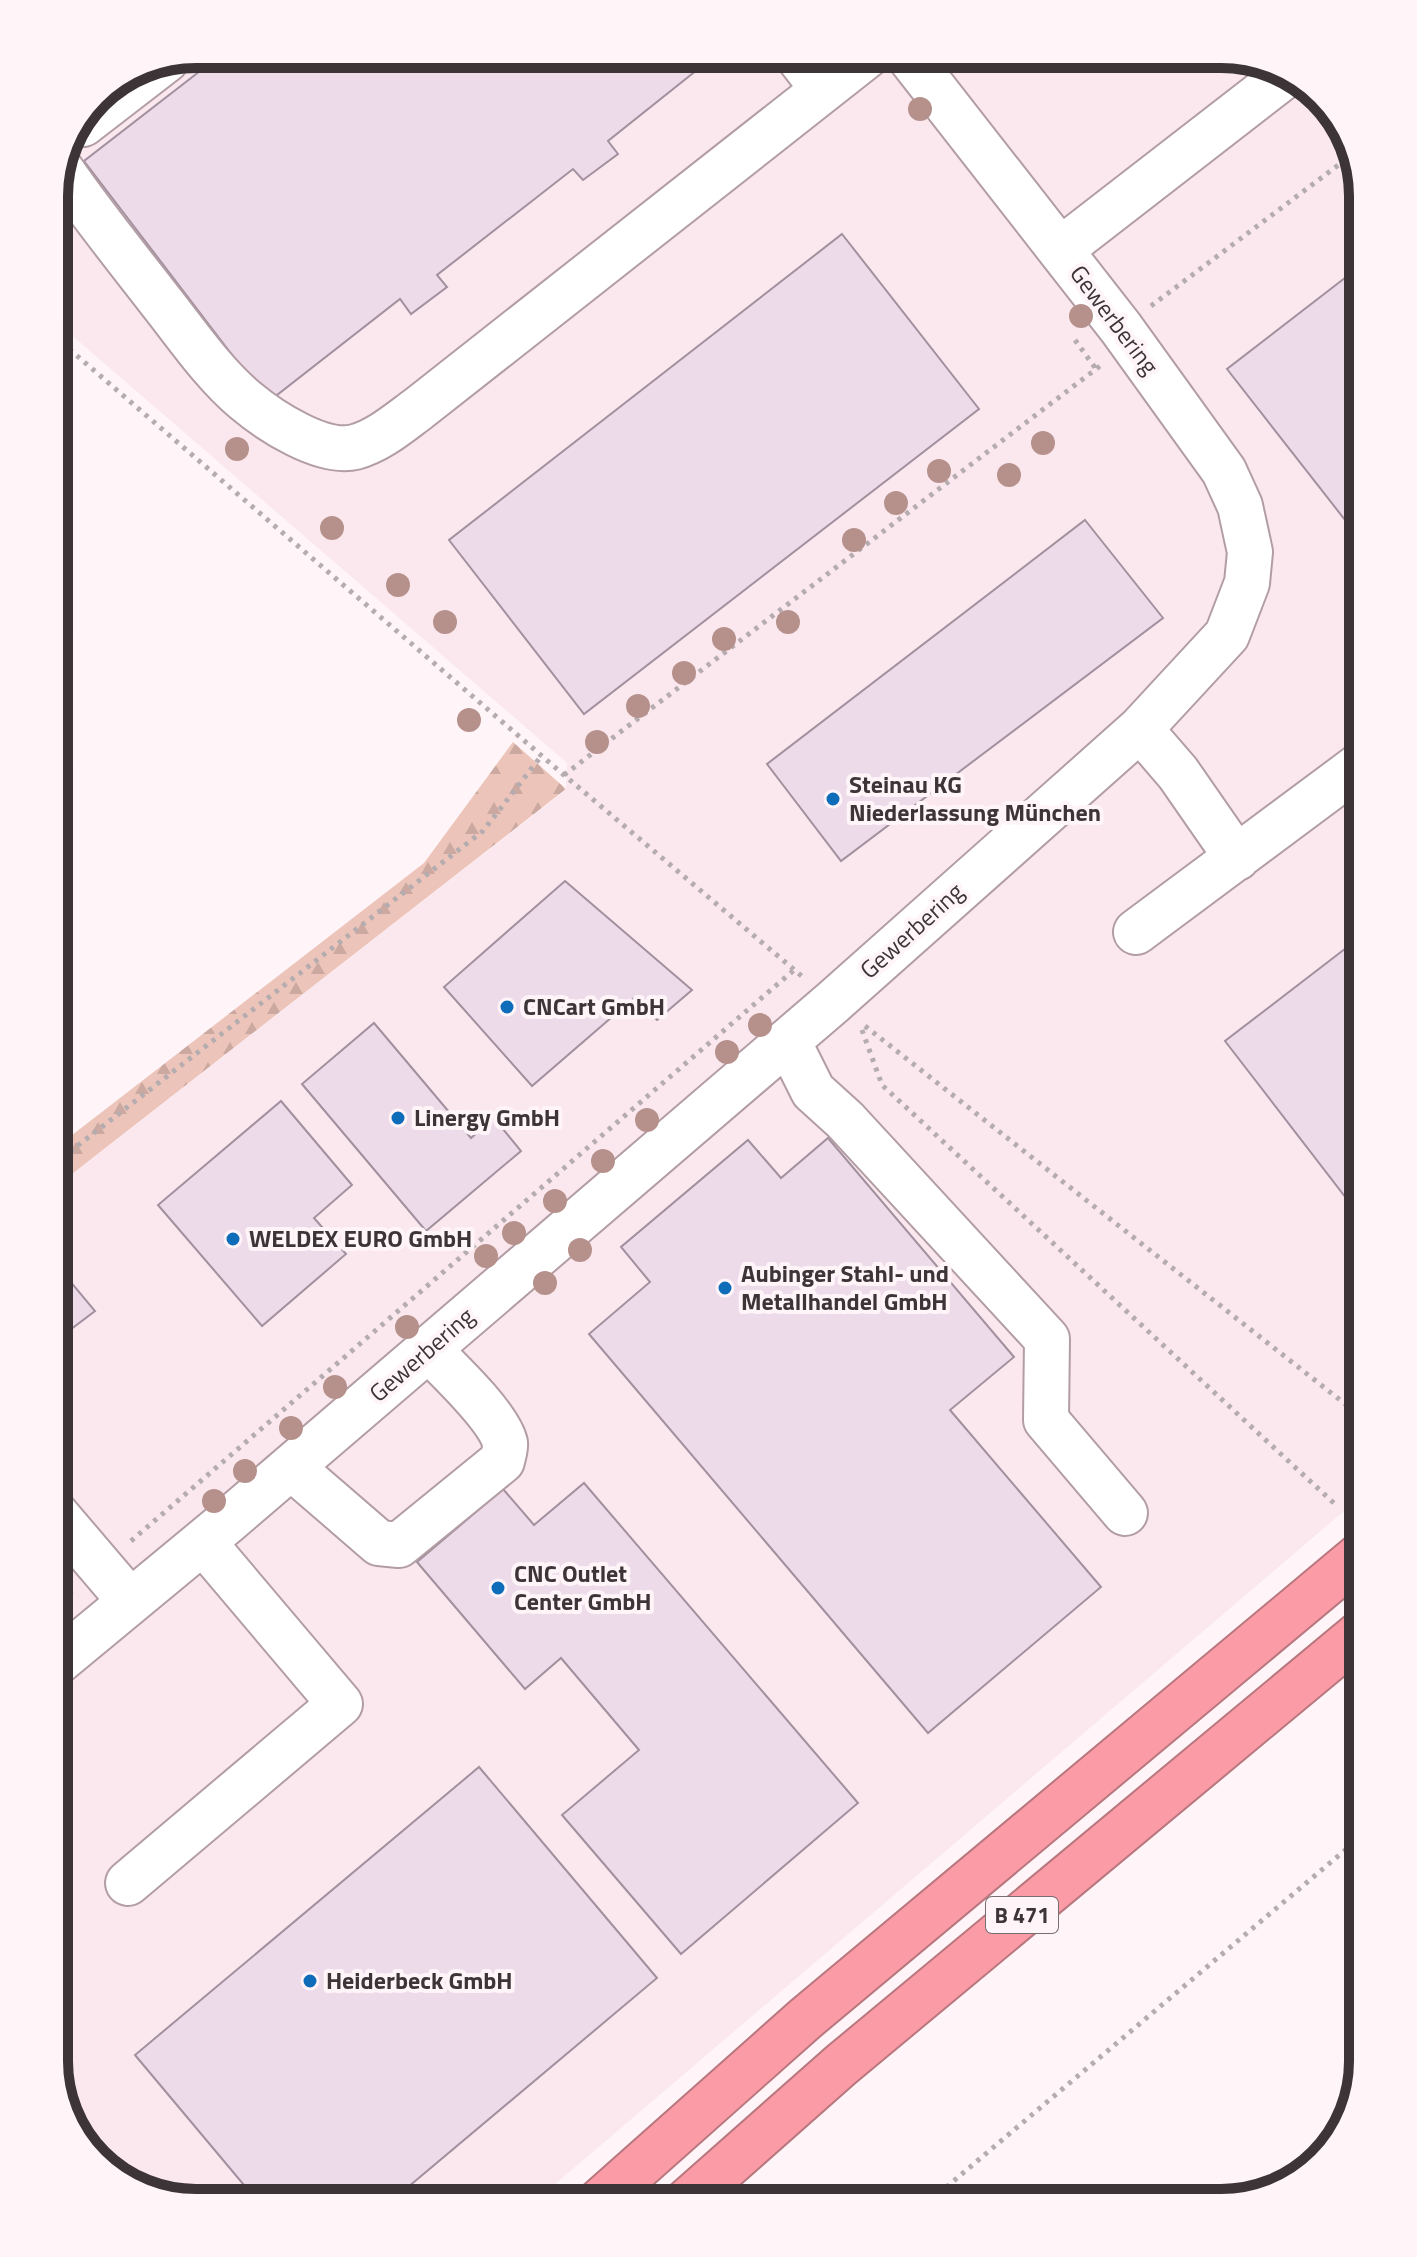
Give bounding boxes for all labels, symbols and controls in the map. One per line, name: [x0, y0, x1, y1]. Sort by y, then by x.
street label: Gewerbering: [1062, 257, 1168, 382]
place label: Steinau KG Niederlassung München: [849, 766, 1101, 830]
marker: Steinau KG Niederlassung München: [824, 790, 842, 808]
street label: Gewerbering: [851, 874, 971, 987]
place label: CNCart GmbH: [523, 988, 665, 1024]
marker: CNCart GmbH: [498, 998, 516, 1016]
place label: Linergy GmbH: [414, 1099, 560, 1135]
marker: Linergy GmbH: [389, 1109, 407, 1127]
place label: WELDEX EURO GmbH: [249, 1220, 472, 1256]
marker: WELDEX EURO GmbH: [224, 1230, 242, 1248]
place label: Aubinger Stahl- und Metallhandel GmbH: [741, 1255, 949, 1319]
marker: Aubinger Stahl- und Metallhandel GmbH: [716, 1279, 734, 1297]
street label: Gewerbering: [361, 1298, 482, 1410]
place label: CNC Outlet Center GmbH: [514, 1555, 652, 1619]
marker: CNC Outlet Center GmbH: [489, 1579, 507, 1597]
road number: B 471: [986, 1897, 1058, 1933]
place label: Heiderbeck GmbH: [326, 1962, 513, 1998]
marker: Heiderbeck GmbH: [301, 1972, 319, 1990]

